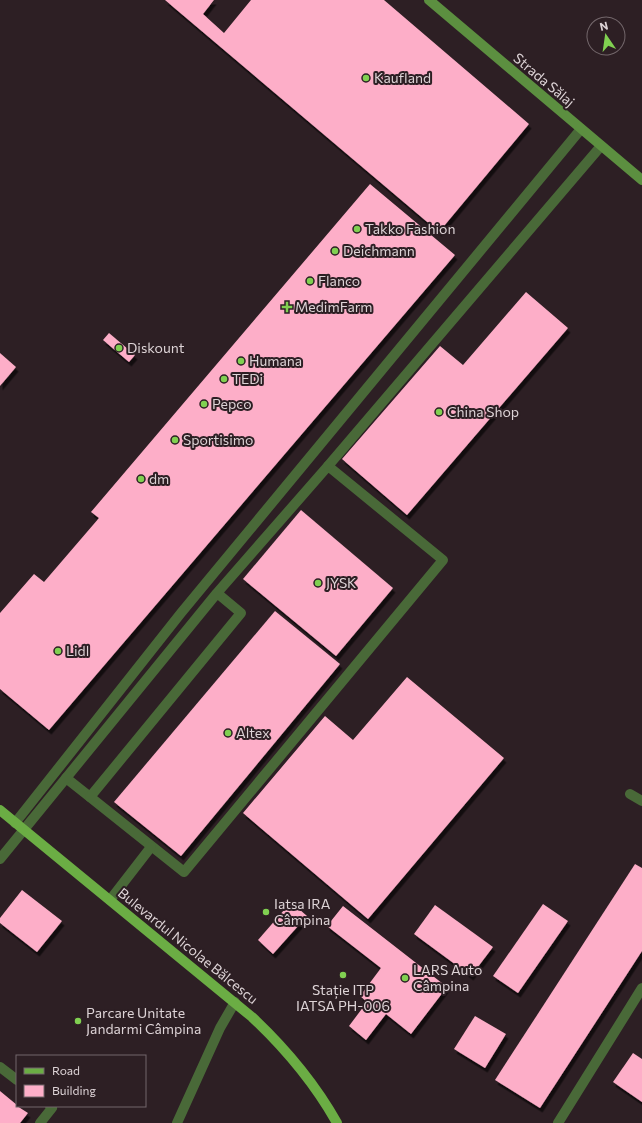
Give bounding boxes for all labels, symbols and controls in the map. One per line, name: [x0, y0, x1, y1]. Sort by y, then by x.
north arrow: [586, 16, 626, 56]
text: N: [598, 19, 609, 33]
street label: Strada Sălaj: [510, 49, 578, 110]
place label: Kaufland: [374, 69, 431, 86]
marker: Kaufland: [361, 73, 371, 83]
place label: Takko Fashion: [365, 220, 455, 237]
marker: Takko Fashion: [352, 224, 362, 234]
place label: Deichmann: [343, 242, 415, 259]
marker: Deichmann: [330, 246, 340, 256]
place label: Flanco: [318, 272, 360, 289]
marker: Flanco: [305, 276, 315, 286]
place label: MedimFarm: [295, 298, 373, 315]
marker: MedimFarm: [282, 302, 292, 312]
place label: Diskount: [127, 339, 185, 356]
marker: Diskount: [114, 343, 124, 353]
place label: Humana: [249, 352, 302, 369]
marker: Humana: [236, 356, 246, 366]
place label: TEDi: [232, 370, 263, 387]
marker: TEDi: [219, 374, 229, 384]
place label: Pepco: [212, 395, 252, 412]
marker: Pepco: [199, 399, 209, 409]
place label: China Shop: [447, 403, 519, 420]
marker: China Shop: [434, 407, 444, 417]
place label: Sportisimo: [183, 431, 253, 448]
marker: Sportisimo: [170, 435, 180, 445]
place label: dm: [149, 470, 169, 487]
marker: dm: [136, 474, 146, 484]
place label: JYSK: [326, 574, 357, 591]
marker: JYSK: [313, 578, 323, 588]
place label: Lidl: [66, 642, 89, 659]
marker: Lidl: [53, 646, 63, 656]
place label: Altex: [236, 724, 270, 741]
marker: Altex: [223, 728, 233, 738]
street label: Bulevardul Nicolae Bălcescu: [115, 884, 262, 1007]
place label: Iatsa IRA Câmpina: [274, 895, 331, 928]
marker: Iatsa IRA Câmpina: [261, 907, 271, 917]
place label: LARS Auto Câmpina: [413, 961, 482, 994]
marker: Stație ITP IATSA PH-006: [338, 970, 348, 980]
marker: LARS Auto Câmpina: [400, 973, 410, 983]
place label: Stație ITP IATSA PH-006: [296, 981, 390, 1014]
place label: Parcare Unitate Jandarmi Câmpina: [86, 1004, 201, 1037]
marker: Parcare Unitate Jandarmi Câmpina: [73, 1016, 83, 1026]
legend: [16, 1055, 146, 1107]
text: Road: [52, 1063, 80, 1077]
text: Building: [52, 1083, 96, 1097]

